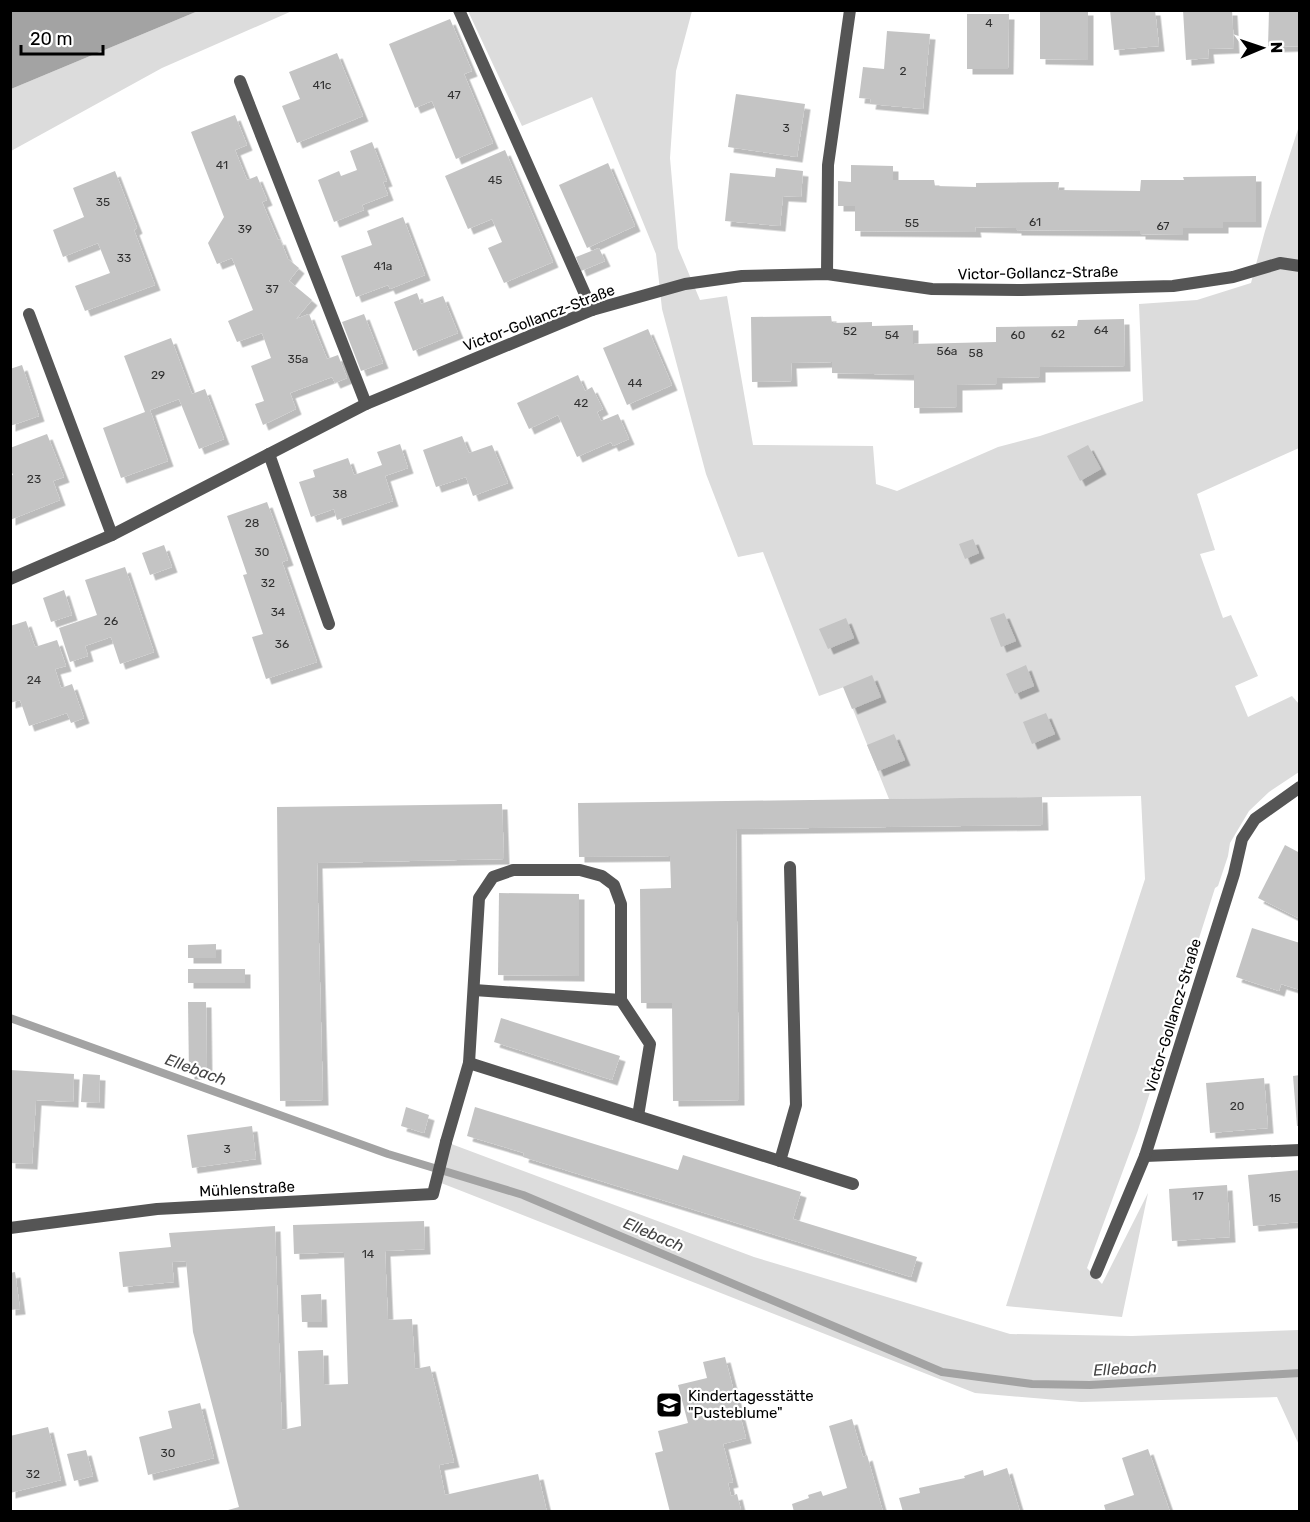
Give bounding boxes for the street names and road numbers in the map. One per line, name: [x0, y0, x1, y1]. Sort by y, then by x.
street label: Victor-Gollancz-Straße: [957, 263, 1119, 283]
street label: Victor-Gollancz-Straße: [461, 281, 617, 355]
street label: Victor-Gollancz-Straße: [1141, 936, 1205, 1096]
street label: Mühlenstraße: [199, 1178, 295, 1200]

